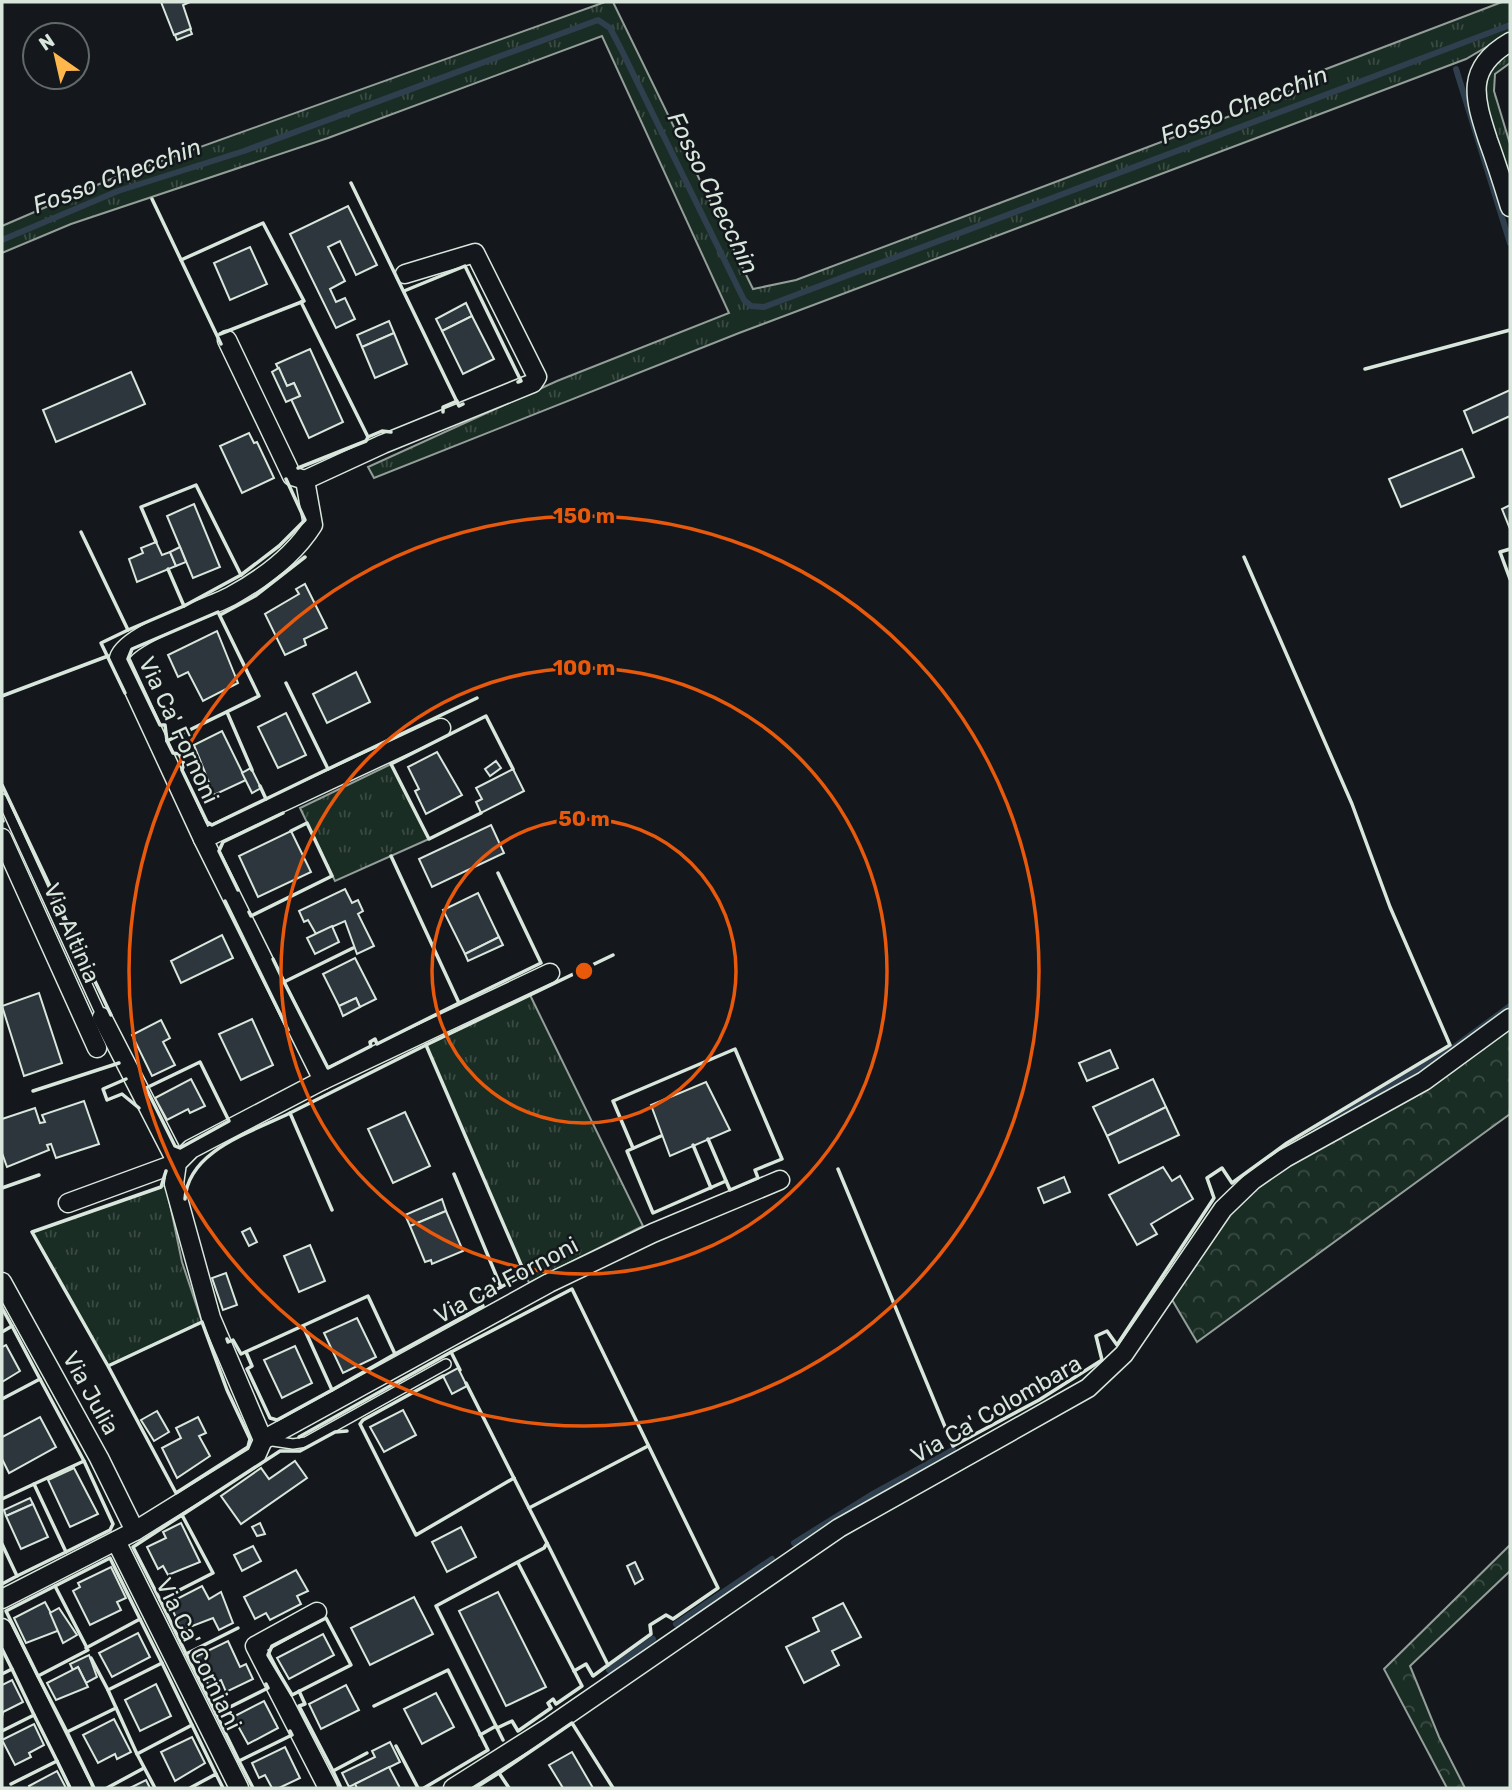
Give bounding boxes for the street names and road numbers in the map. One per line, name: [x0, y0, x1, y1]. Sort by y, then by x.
street label: Via Ca' Fornoni: [133, 652, 225, 808]
street label: Via Altinia: [38, 879, 106, 987]
street label: Via Ca' Fornoni: [429, 1230, 583, 1330]
street label: Via Julia: [57, 1346, 125, 1440]
street label: Via Ca' Colombara: [906, 1349, 1086, 1469]
street label: Via Ca' Corniani: [150, 1573, 248, 1735]

